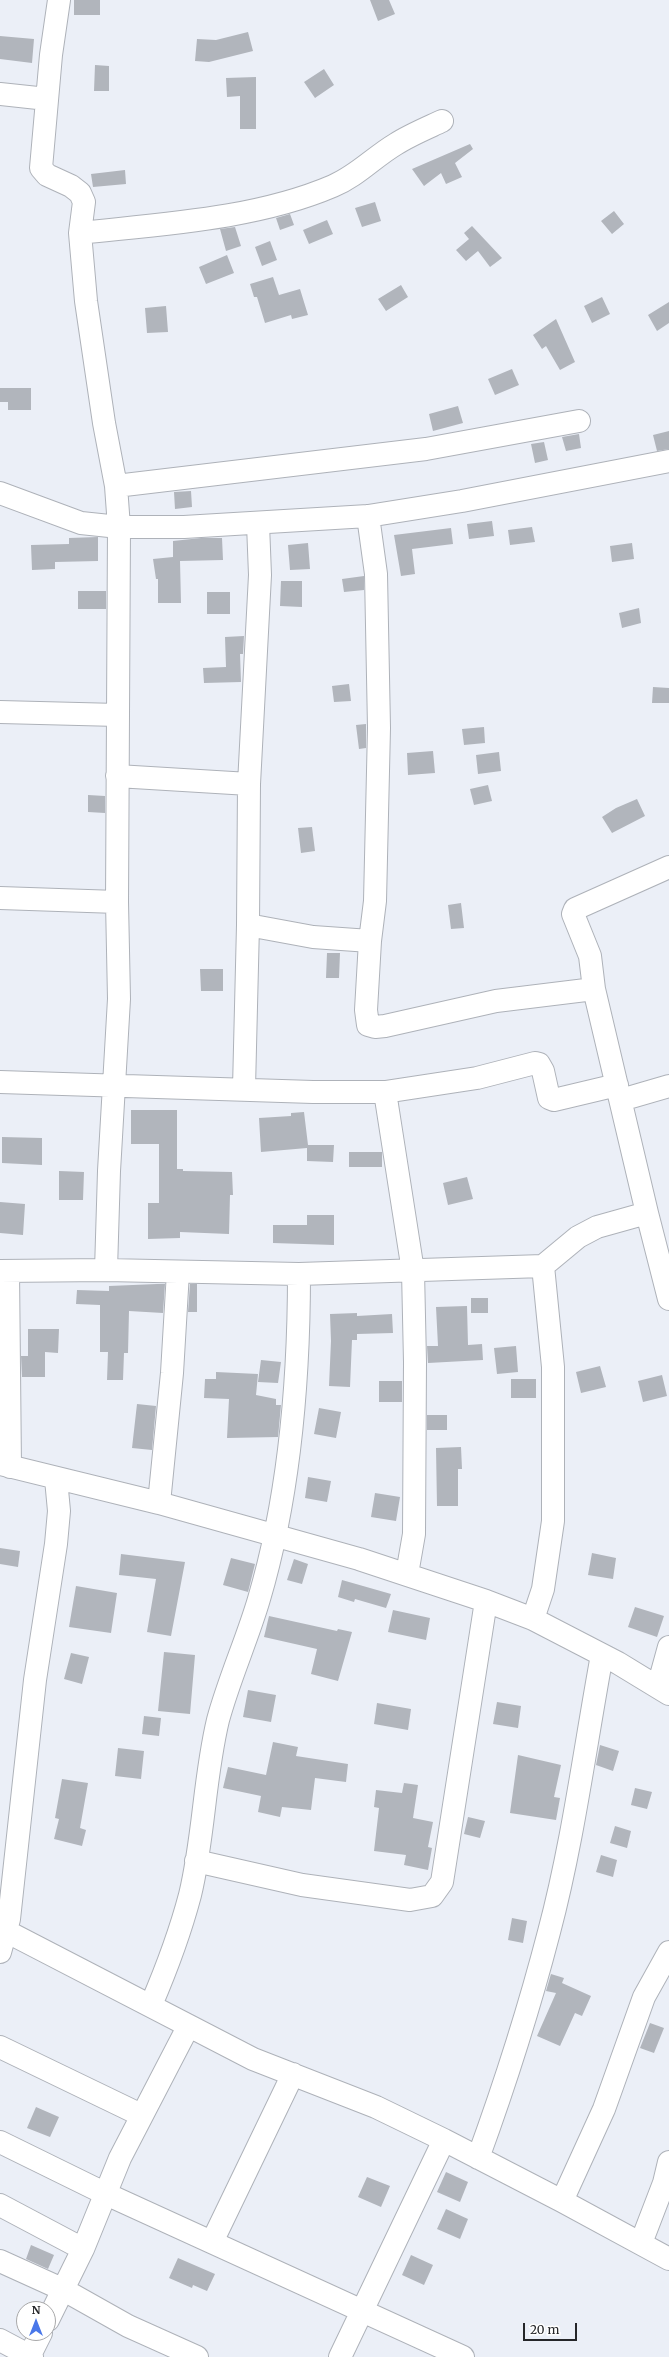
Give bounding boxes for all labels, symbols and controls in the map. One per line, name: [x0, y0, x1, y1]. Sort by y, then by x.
north arrow: [16, 2301, 56, 2341]
text: N: [32, 2303, 40, 2317]
scale bar: [525, 2315, 579, 2341]
text: 20 m: [530, 2322, 559, 2337]

